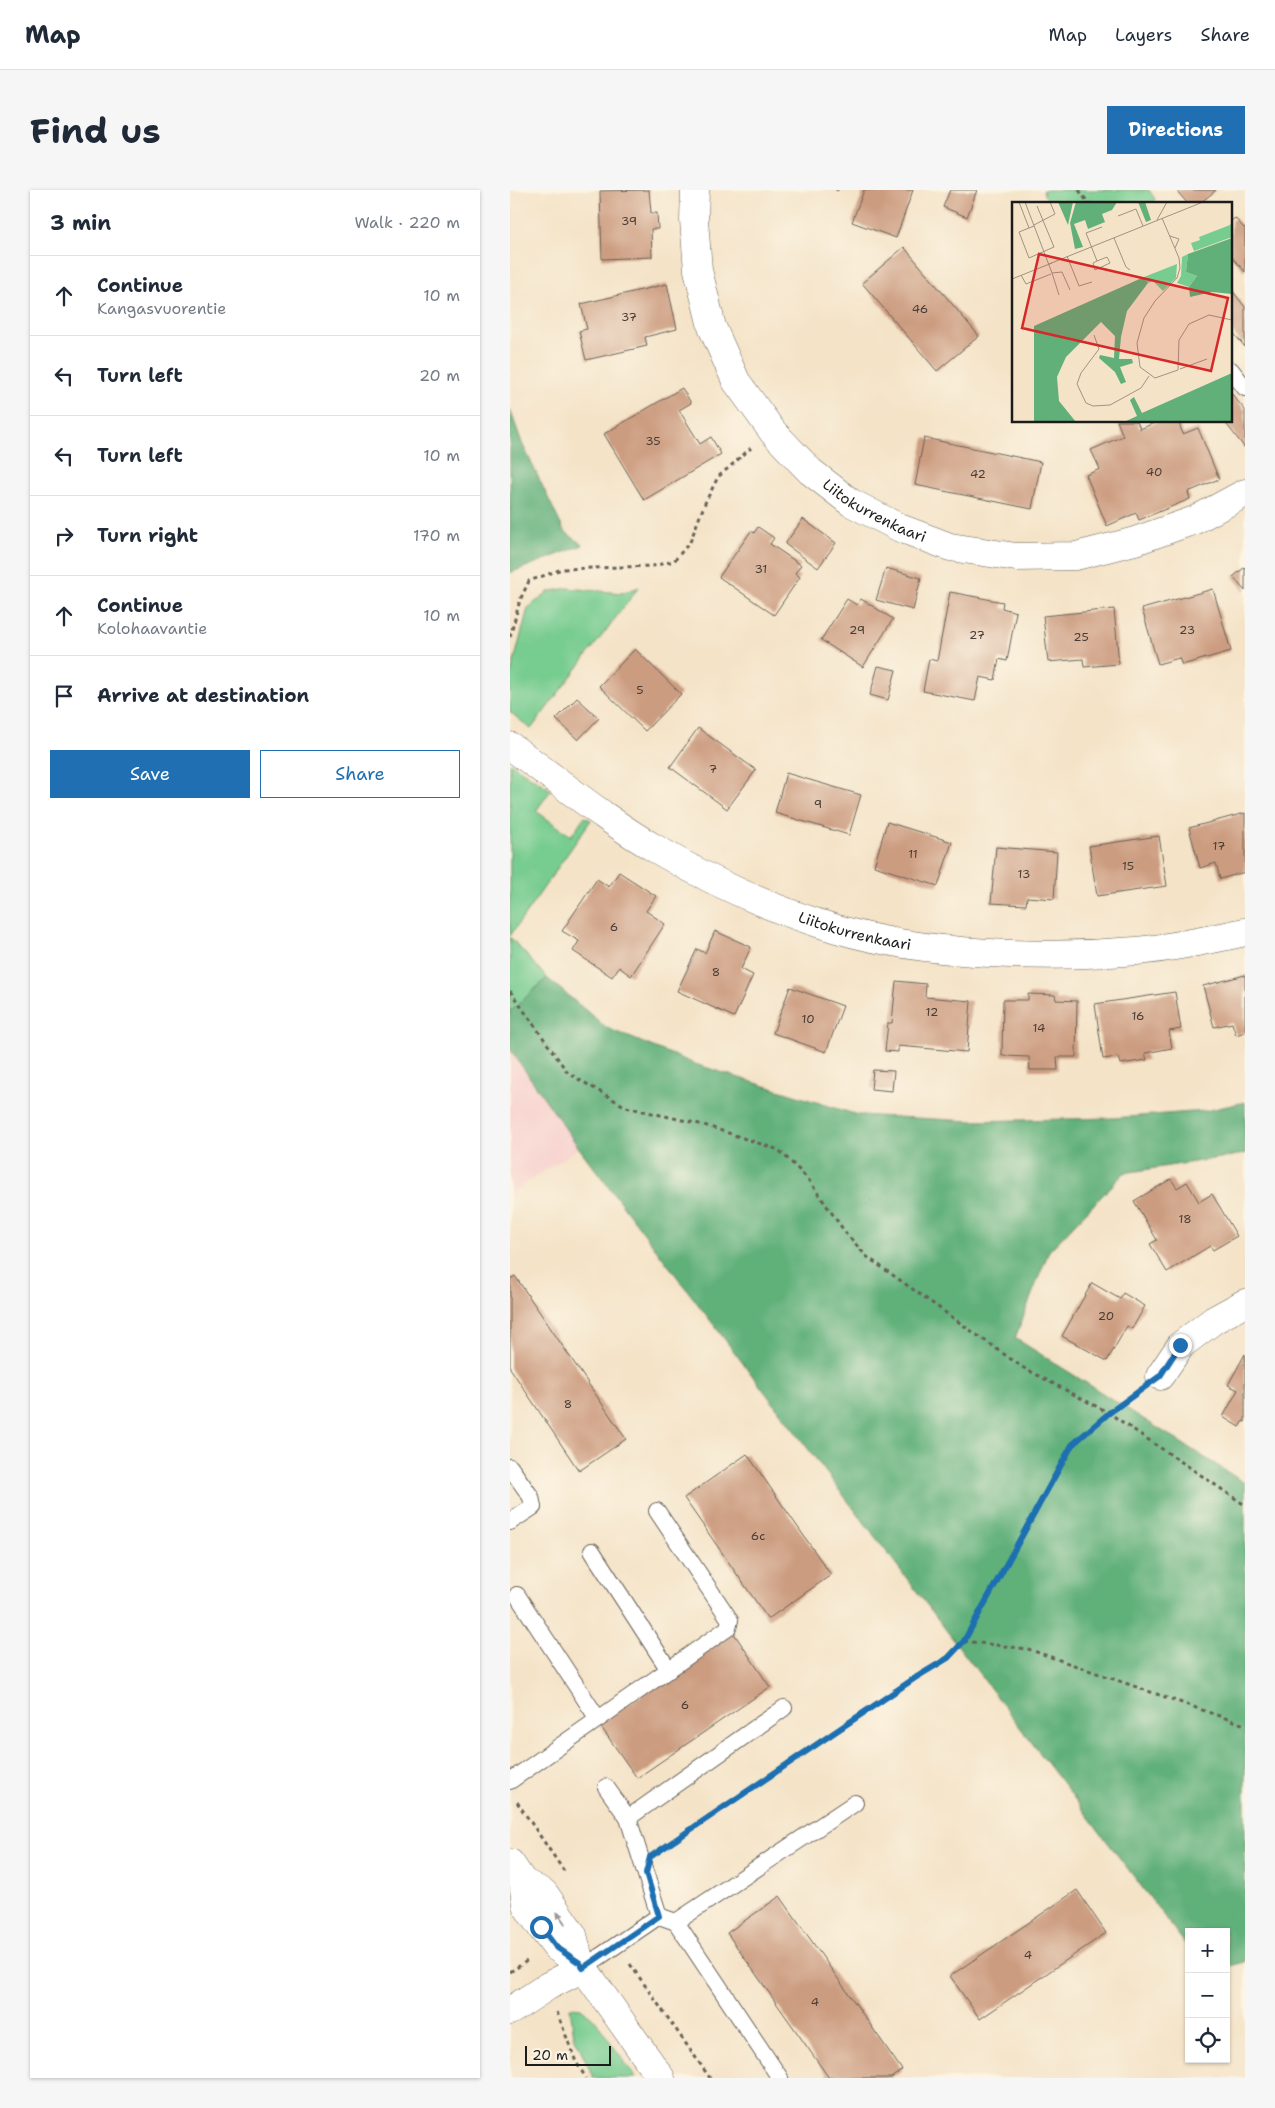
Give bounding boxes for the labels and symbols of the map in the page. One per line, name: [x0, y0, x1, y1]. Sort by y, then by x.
inset map: [1012, 202, 1232, 422]
house number: 39: [621, 213, 637, 229]
house number: 46: [912, 301, 928, 317]
house number: 37: [621, 309, 637, 325]
house number: 35: [645, 433, 661, 449]
house number: 40: [1146, 464, 1162, 480]
house number: 42: [970, 466, 986, 482]
street label: Liitokurrenkaari: [818, 474, 929, 547]
house number: 31: [755, 561, 767, 577]
house number: 29: [849, 622, 865, 638]
house number: 23: [1179, 622, 1195, 638]
house number: 27: [969, 627, 985, 643]
house number: 25: [1073, 629, 1089, 645]
house number: 5: [636, 682, 644, 698]
house number: 7: [709, 761, 717, 777]
house number: 9: [814, 796, 822, 812]
house number: 17: [1213, 838, 1225, 854]
house number: 11: [908, 846, 918, 862]
house number: 15: [1122, 858, 1134, 874]
house number: 13: [1018, 866, 1030, 882]
street label: Liitokurrenkaari: [796, 907, 913, 955]
house number: 6: [610, 919, 618, 935]
house number: 8: [712, 964, 720, 980]
house number: 12: [926, 1004, 938, 1020]
house number: 16: [1131, 1008, 1145, 1024]
house number: 10: [801, 1011, 815, 1027]
house number: 14: [1033, 1020, 1045, 1036]
house number: 18: [1178, 1211, 1192, 1227]
house number: 20: [1098, 1308, 1114, 1324]
route end: [1169, 1334, 1192, 1357]
house number: 8: [564, 1396, 572, 1412]
house number: 6c: [751, 1528, 765, 1544]
house number: 6: [681, 1697, 689, 1713]
one-way arrow: [556, 1912, 566, 1925]
route start: [530, 1916, 553, 1939]
house number: 4: [1024, 1947, 1032, 1963]
house number: 4: [811, 1994, 819, 2010]
scale bar: [525, 2043, 611, 2066]

